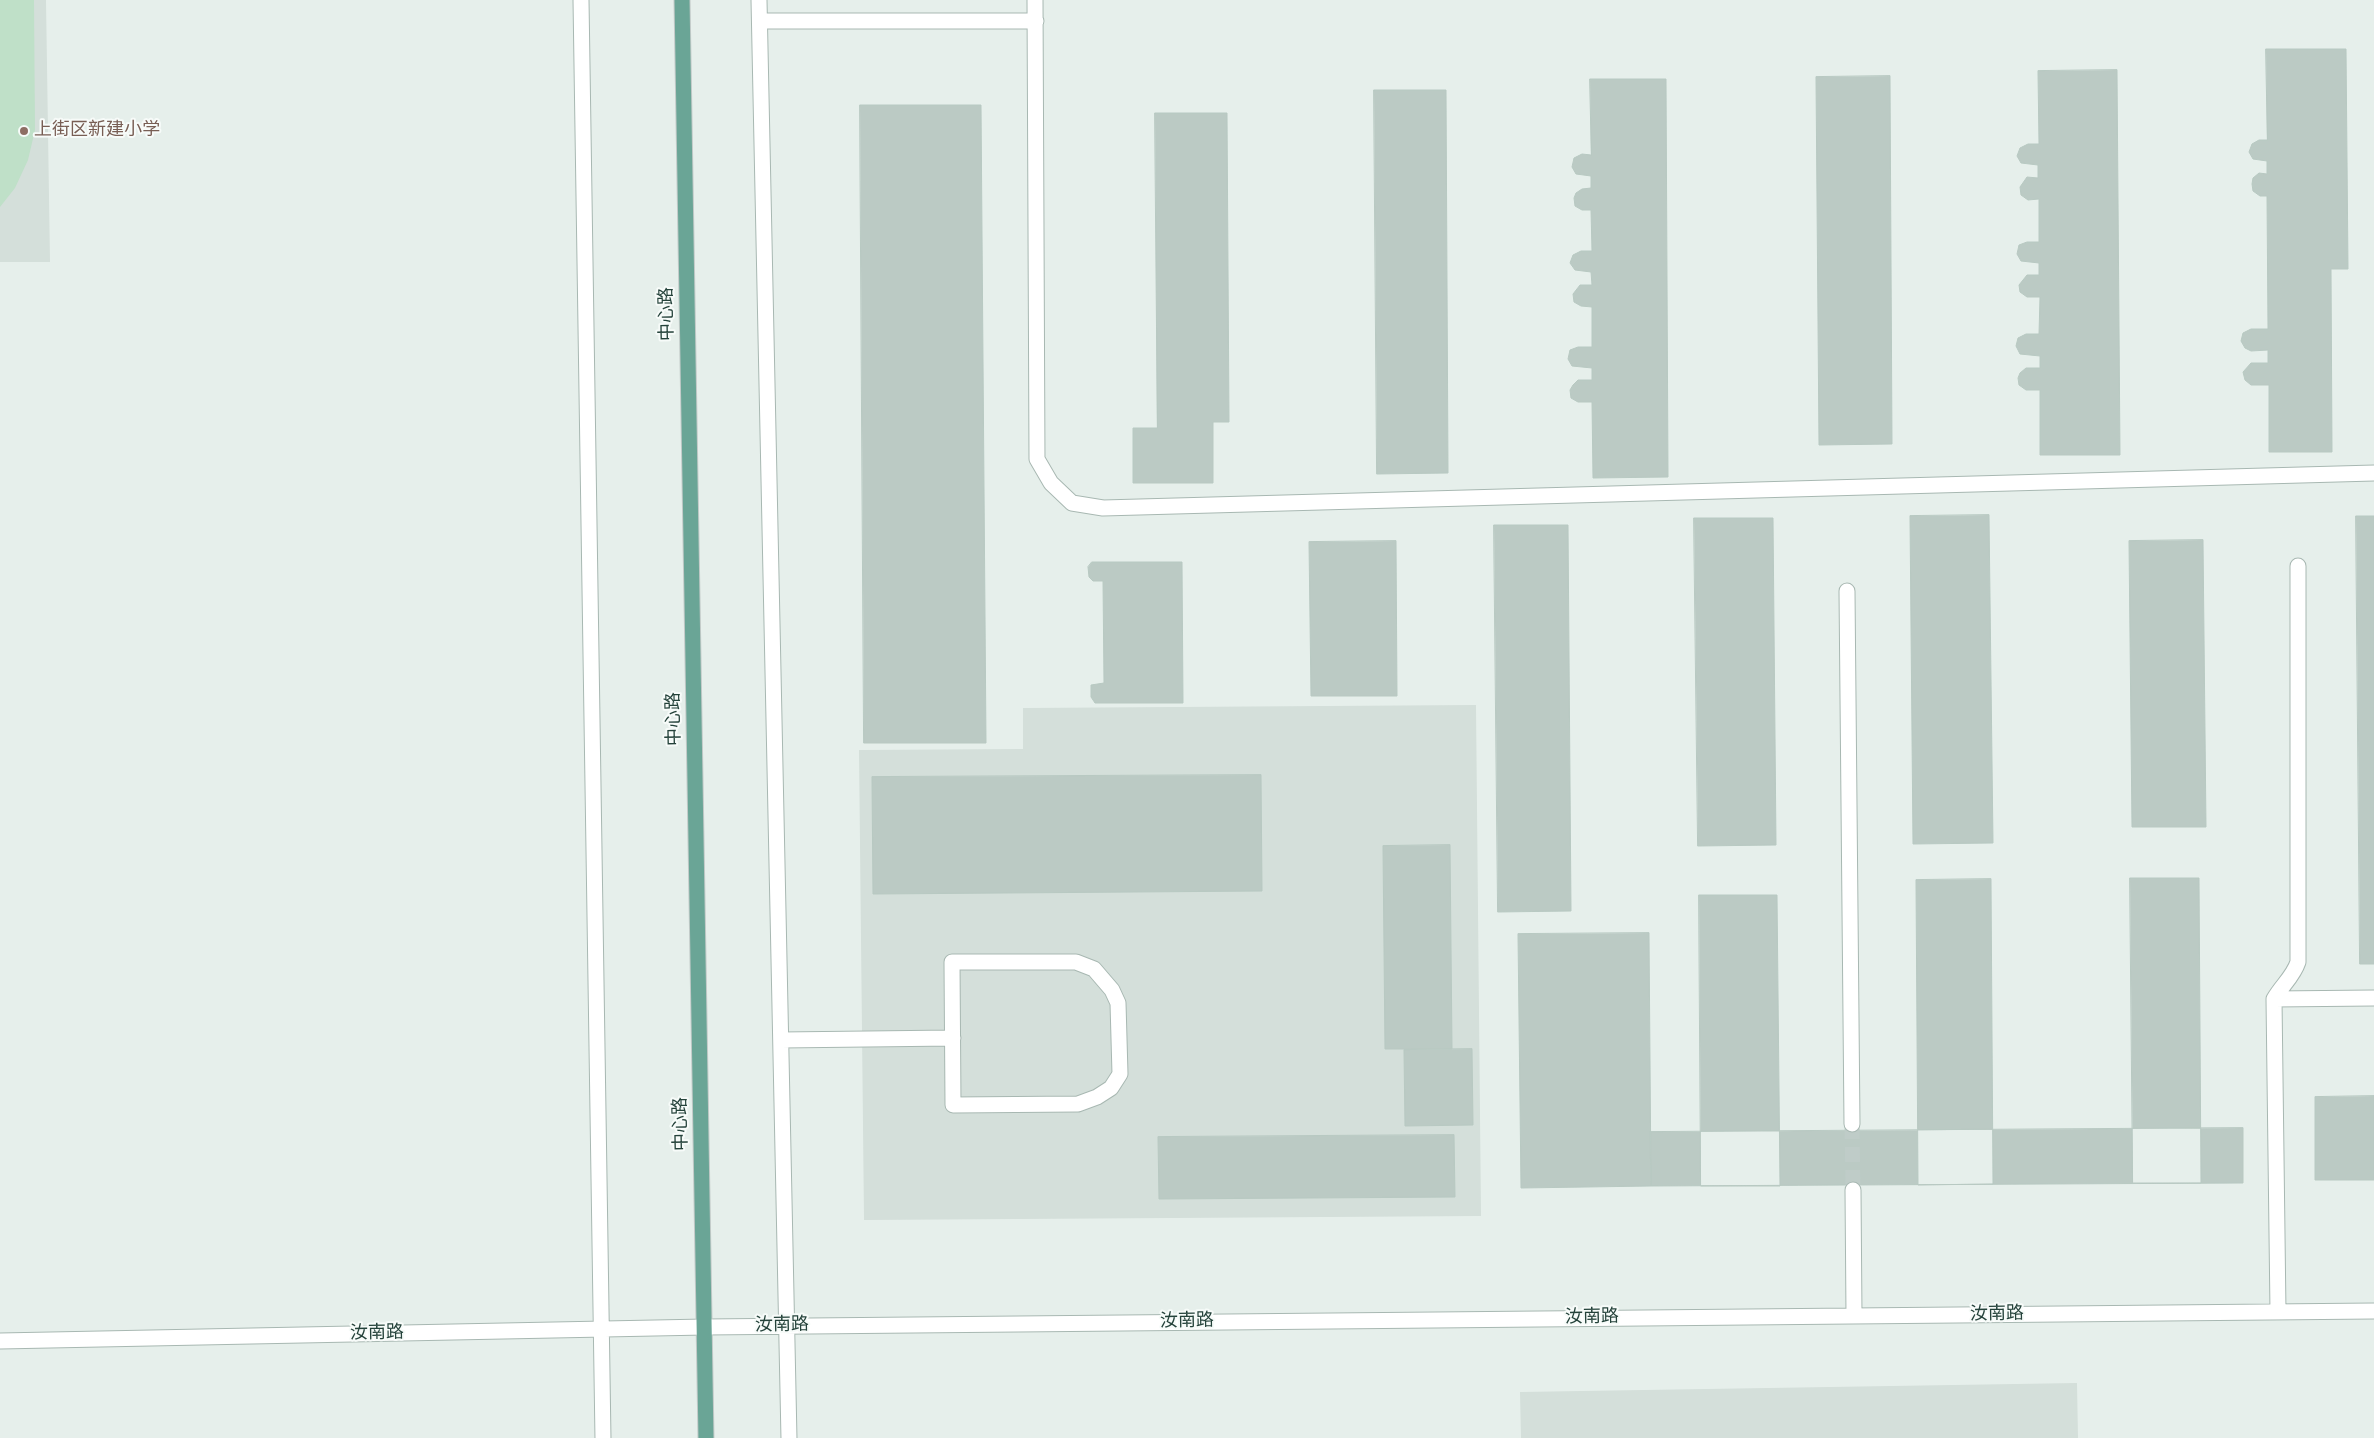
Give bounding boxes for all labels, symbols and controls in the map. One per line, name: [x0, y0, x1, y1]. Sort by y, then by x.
place label: 上街区新建小学: [34, 120, 160, 142]
marker: 上街区新建小学: [18, 125, 30, 137]
street label: 中心路: [657, 287, 679, 341]
street label: 中心路: [664, 692, 686, 746]
street label: 中心路: [671, 1097, 693, 1151]
street label: 汝南路: [1970, 1304, 2024, 1326]
street label: 汝南路: [1565, 1307, 1619, 1329]
street label: 汝南路: [1160, 1311, 1214, 1333]
street label: 汝南路: [755, 1315, 809, 1337]
street label: 汝南路: [350, 1323, 404, 1345]

